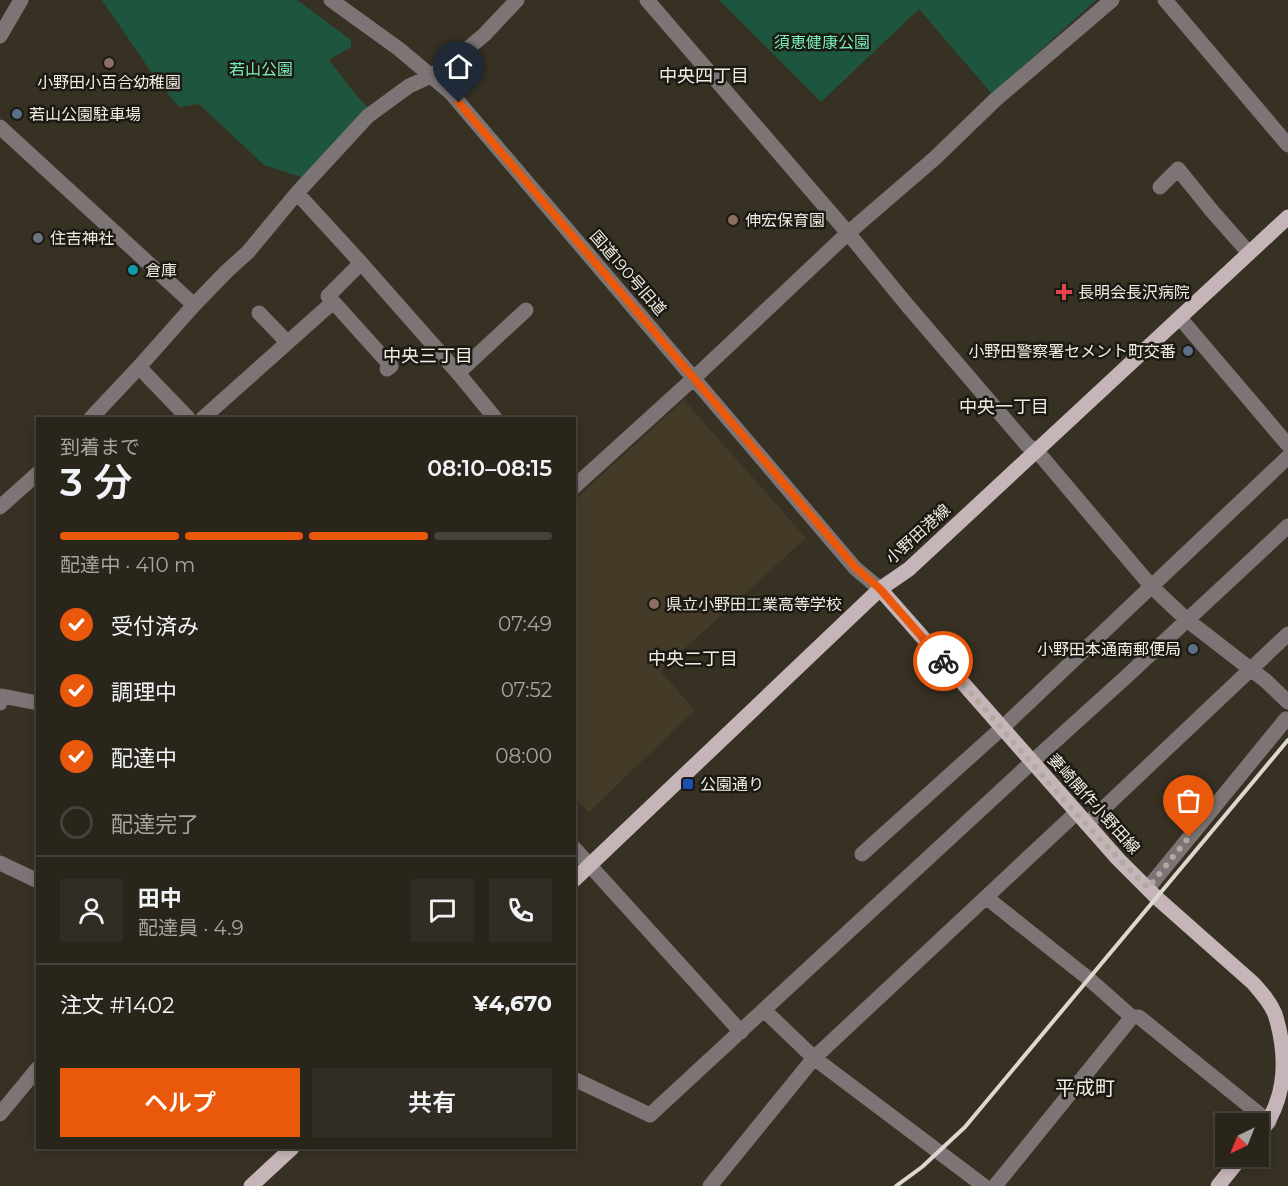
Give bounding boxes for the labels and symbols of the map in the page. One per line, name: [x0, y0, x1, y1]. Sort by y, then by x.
park label: 須恵健康公園: [774, 33, 870, 52]
pin: [433, 41, 484, 103]
marker: 小野田小百合幼稚園: [102, 56, 116, 70]
park label: 若山公園: [229, 60, 293, 79]
district label: 中央四丁目: [659, 65, 749, 87]
place label: 小野田小百合幼稚園: [37, 73, 181, 92]
place label: 若山公園駐車場: [29, 105, 141, 124]
marker: 若山公園駐車場: [10, 107, 24, 121]
place label: 伸宏保育園: [745, 211, 825, 230]
marker: 伸宏保育園: [726, 213, 740, 227]
street label: 国道190号旧道: [586, 227, 670, 319]
place label: 住吉神社: [50, 229, 114, 248]
marker: 住吉神社: [31, 231, 45, 245]
place label: 倉庫: [145, 261, 177, 280]
marker: 倉庫: [126, 263, 140, 277]
marker: 長明会長沢病院: [1055, 283, 1073, 301]
place label: 長明会長沢病院: [1078, 283, 1190, 302]
place label: 小野田警察署セメント町交番: [968, 342, 1176, 361]
marker: 小野田警察署セメント町交番: [1181, 344, 1195, 358]
district label: 中央三丁目: [383, 345, 473, 367]
district label: 中央一丁目: [959, 396, 1049, 418]
street label: 小野田港線: [882, 500, 954, 568]
place label: 県立小野田工業高等学校: [666, 595, 842, 614]
marker: 県立小野田工業高等学校: [647, 597, 661, 611]
courier: [913, 631, 973, 691]
place label: 小野田本通南郵便局: [1037, 640, 1181, 659]
marker: 小野田本通南郵便局: [1186, 642, 1200, 656]
district label: 中央二丁目: [648, 648, 738, 670]
street label: 妻崎開作小野田線: [1044, 750, 1144, 858]
place label: 公園通り: [700, 775, 764, 794]
pin: [1163, 775, 1214, 837]
marker: 公園通り: [681, 777, 695, 791]
district label: 平成町: [1055, 1076, 1115, 1100]
north arrow: [1215, 1113, 1269, 1167]

